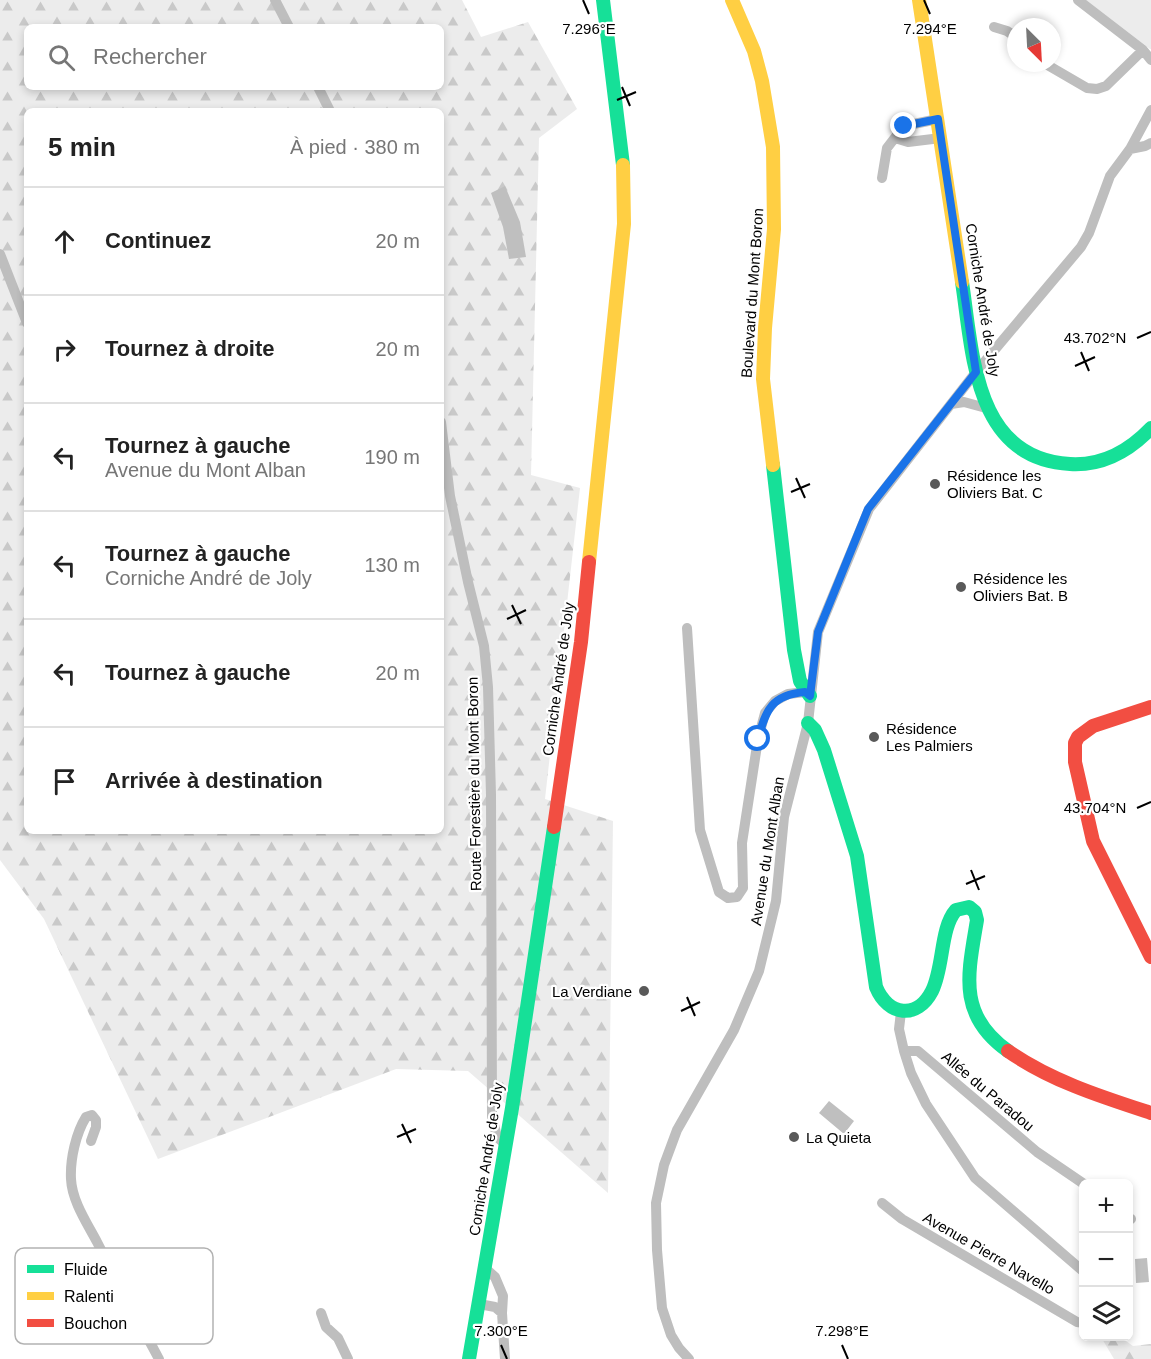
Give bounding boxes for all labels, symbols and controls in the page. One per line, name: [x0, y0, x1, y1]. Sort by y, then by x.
north arrow: [1007, 18, 1061, 72]
text: 7.296°E: [562, 20, 616, 37]
text: 7.294°E: [903, 20, 957, 37]
search box: [24, 24, 444, 90]
icon: search: [45, 41, 78, 74]
text: Rechercher: [93, 44, 207, 69]
route end: [890, 112, 916, 138]
text: 5 min: [48, 132, 116, 162]
text: À pied · 380 m: [290, 136, 420, 158]
street label: Boulevard du Mont Boron: [738, 208, 766, 378]
street label: Corniche André de Joly: [962, 222, 1004, 378]
icon: ahead: [48, 225, 81, 258]
text: Continuez: [105, 228, 211, 253]
text: 20 m: [376, 230, 420, 252]
text: 43.702°N: [1064, 329, 1126, 346]
icon: right: [48, 333, 81, 366]
text: Tournez à droite: [105, 336, 275, 361]
text: 20 m: [376, 338, 420, 360]
text: Tournez à gauche: [105, 433, 290, 458]
icon: left: [48, 441, 81, 474]
text: 190 m: [364, 446, 420, 468]
text: Avenue du Mont Alban: [105, 459, 306, 481]
place label: Résidence les Oliviers Bat. C: [947, 467, 1043, 501]
marker: Résidence les Oliviers Bat. C: [928, 477, 942, 491]
text: Tournez à gauche: [105, 541, 290, 566]
icon: left: [48, 549, 81, 582]
text: 130 m: [364, 554, 420, 576]
text: Corniche André de Joly: [105, 567, 312, 589]
place label: Résidence les Oliviers Bat. B: [973, 570, 1068, 604]
marker: Résidence les Oliviers Bat. B: [954, 580, 968, 594]
street label: Corniche André de Joly: [539, 601, 577, 757]
icon: left: [48, 657, 81, 690]
text: Tournez à gauche: [105, 660, 290, 685]
text: 20 m: [376, 662, 420, 684]
street label: Route Forestière du Mont Boron: [464, 677, 484, 891]
place label: Résidence Les Palmiers: [886, 720, 973, 754]
route start: [744, 725, 770, 751]
marker: Résidence Les Palmiers: [867, 730, 881, 744]
icon: arrive: [48, 765, 81, 798]
text: Arrivée à destination: [105, 768, 323, 793]
street label: Avenue du Mont Alban: [747, 775, 787, 927]
text: 43.704°N: [1064, 799, 1126, 816]
place label: La Verdiane: [552, 983, 632, 1000]
marker: La Verdiane: [637, 984, 651, 998]
street label: Allée du Paradou: [938, 1047, 1038, 1135]
street label: Corniche André de Joly: [465, 1081, 507, 1237]
place label: La Quieta: [806, 1129, 872, 1146]
marker: La Quieta: [787, 1130, 801, 1144]
map controls: [1079, 1179, 1133, 1341]
button: +: [1079, 1179, 1133, 1233]
street label: Avenue Pierre Navello: [920, 1208, 1058, 1298]
button: −: [1079, 1233, 1133, 1287]
legend: [15, 1248, 213, 1344]
text: Fluide: [64, 1261, 108, 1278]
button: layers: [1079, 1287, 1133, 1341]
text: Ralenti: [64, 1288, 114, 1305]
text: Bouchon: [64, 1315, 127, 1332]
text: 7.300°E: [474, 1322, 528, 1339]
text: 7.298°E: [815, 1322, 869, 1339]

